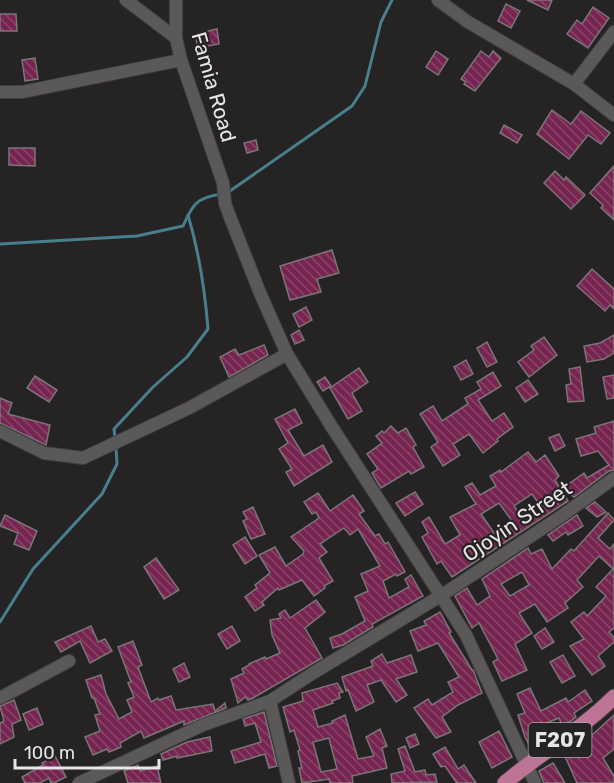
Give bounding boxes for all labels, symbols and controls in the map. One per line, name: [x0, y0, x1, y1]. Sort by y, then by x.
street label: Famia Road: [186, 29, 242, 145]
street label: Ojoyin Street: [458, 475, 576, 567]
road number: F207: [528, 723, 592, 757]
scale bar: [15, 732, 159, 770]
text: 100 m: [24, 742, 75, 764]

